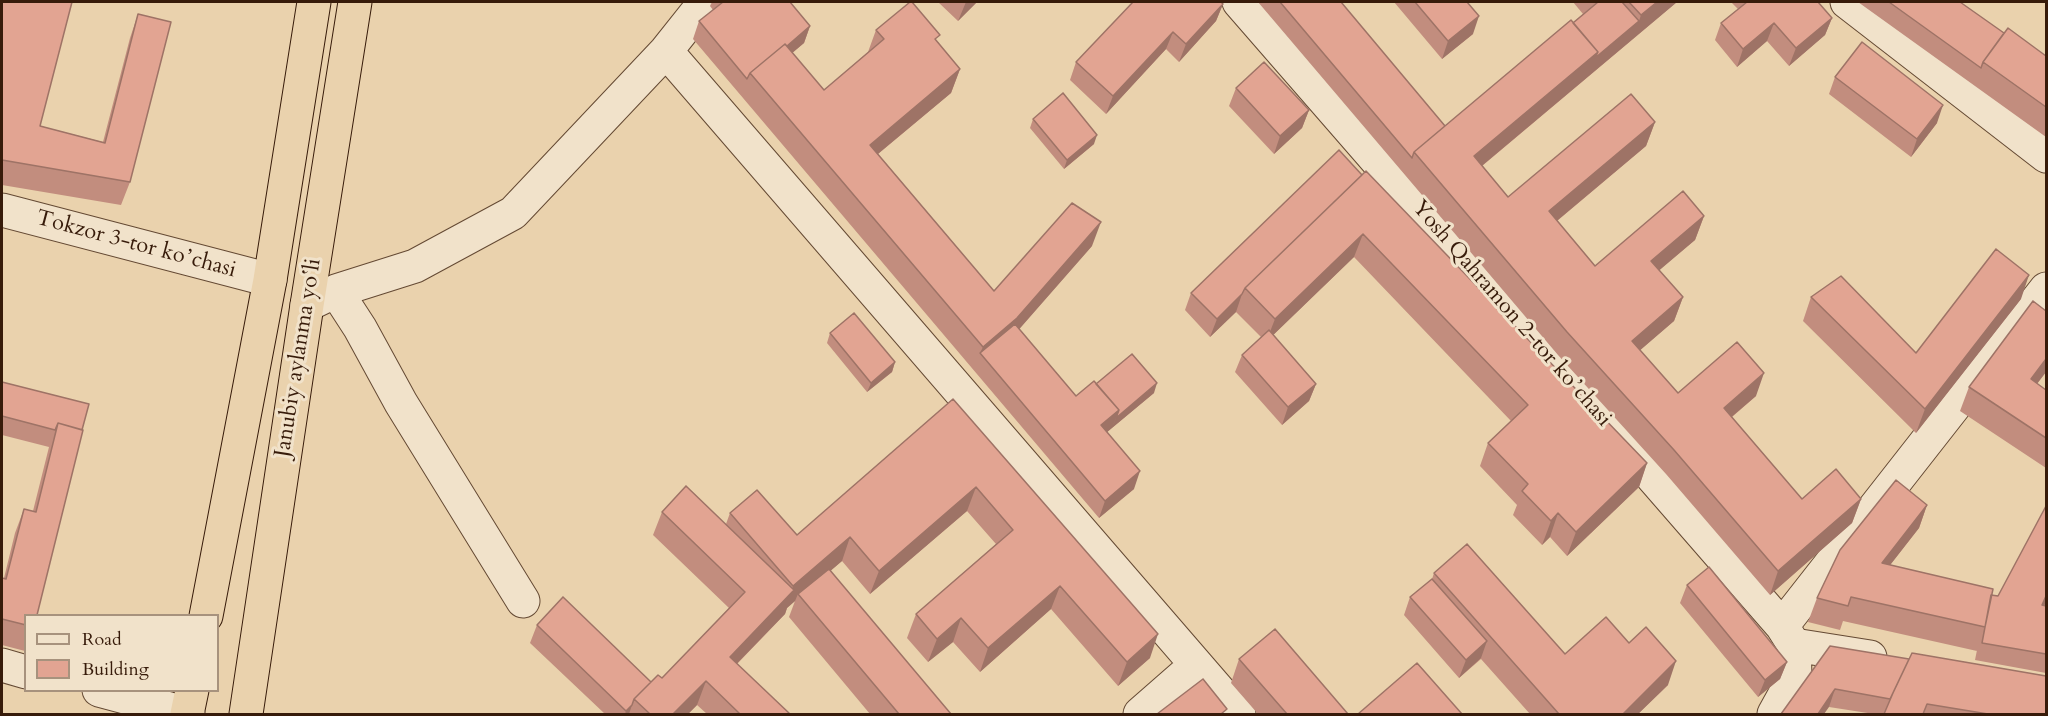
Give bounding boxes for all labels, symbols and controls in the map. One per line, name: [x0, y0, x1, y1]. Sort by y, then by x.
street label: Yosh Qahramon 2-tor koʼchasi: [1406, 196, 1616, 432]
street label: Tokzor 3-tor koʼchasi: [33, 206, 239, 284]
street label: Janubiy aylanma yoʻli: [270, 257, 328, 459]
legend: [24, 614, 219, 692]
text: Road: [82, 627, 122, 652]
text: Building: [82, 657, 149, 682]

